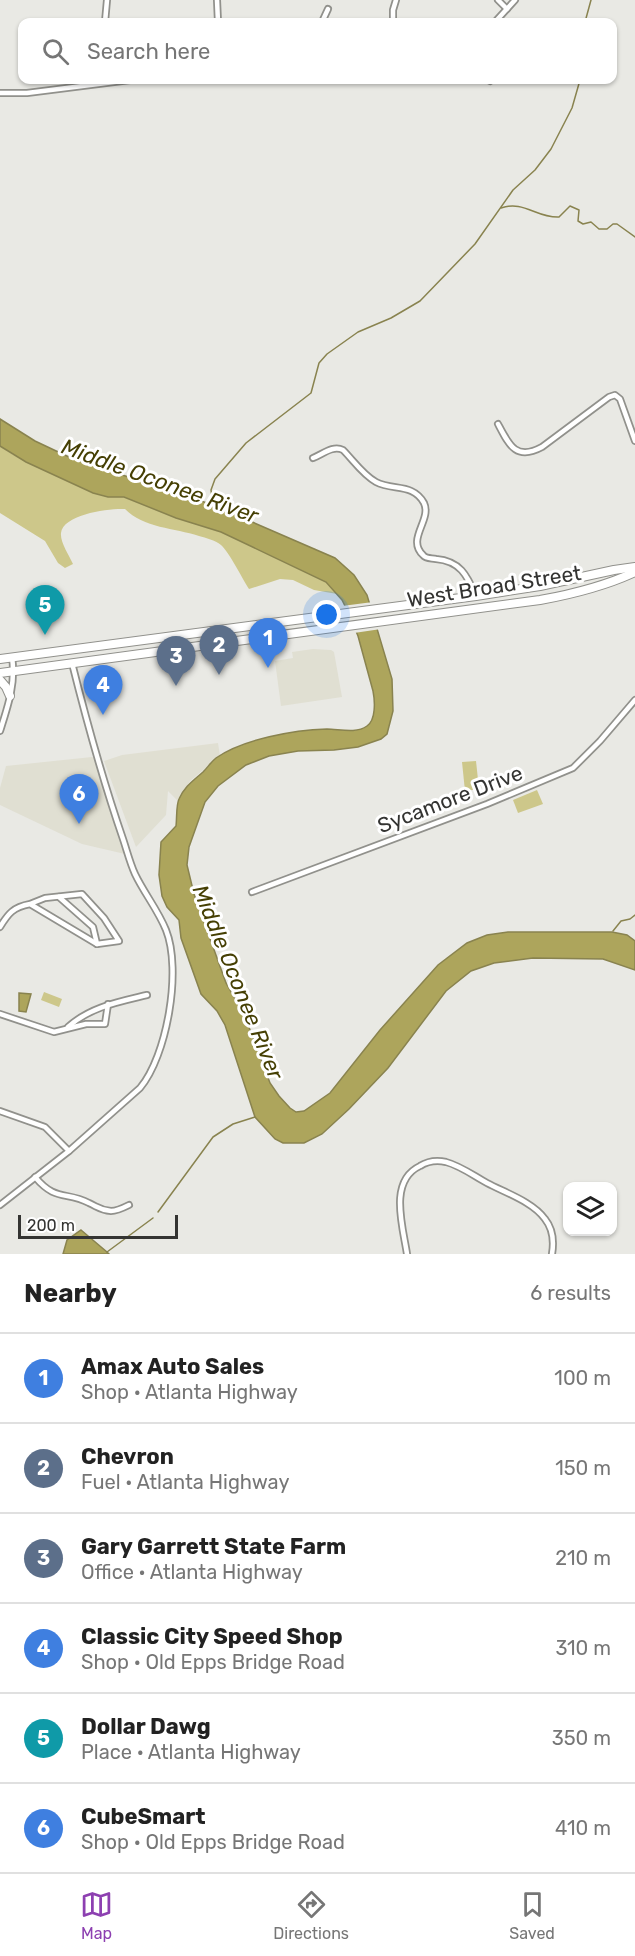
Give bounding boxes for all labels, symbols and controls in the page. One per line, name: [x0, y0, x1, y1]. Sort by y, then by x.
search box: [18, 18, 617, 84]
icon: search: [39, 35, 72, 68]
text: Search here: [87, 38, 210, 65]
water label: Middle Oconee River: [58, 433, 264, 530]
street label: West Broad Street: [405, 560, 583, 612]
pin: 5: [26, 586, 64, 635]
your location: [312, 600, 341, 629]
pin: 1: [248, 618, 288, 668]
pin: 2: [200, 626, 238, 675]
pin: 3: [156, 636, 195, 686]
pin: 4: [84, 666, 122, 715]
street label: Sycamore Drive: [374, 760, 526, 838]
pin: 6: [60, 774, 98, 824]
water label: Middle Oconee River: [187, 881, 290, 1085]
map controls: [563, 1182, 617, 1236]
button: layers: [563, 1182, 617, 1236]
scale bar: [18, 1212, 178, 1240]
text: 200 m: [27, 1216, 75, 1235]
text: Nearby: [24, 1278, 117, 1309]
text: 6 results: [530, 1281, 611, 1305]
text: Amax Auto Sales: [81, 1353, 264, 1380]
text: 1: [39, 1366, 48, 1390]
text: 100 m: [554, 1366, 611, 1390]
text: Shop · Atlanta Highway: [81, 1380, 298, 1404]
text: Chevron: [81, 1443, 174, 1470]
text: 2: [37, 1456, 50, 1480]
text: 150 m: [555, 1456, 611, 1480]
text: Fuel · Atlanta Highway: [81, 1470, 289, 1494]
text: Gary Garrett State Farm: [81, 1533, 346, 1560]
text: 3: [37, 1546, 50, 1570]
text: 210 m: [555, 1546, 611, 1570]
text: Office · Atlanta Highway: [81, 1560, 303, 1584]
text: Classic City Speed Shop: [81, 1623, 343, 1650]
text: 4: [37, 1636, 50, 1660]
text: 310 m: [555, 1636, 611, 1660]
text: Shop · Old Epps Bridge Road: [81, 1650, 345, 1674]
text: Dollar Dawg: [81, 1713, 211, 1740]
text: 5: [37, 1726, 50, 1750]
text: 350 m: [552, 1726, 611, 1750]
text: Place · Atlanta Highway: [81, 1740, 301, 1764]
text: CubeSmart: [81, 1803, 205, 1830]
text: 6: [37, 1816, 50, 1840]
text: 410 m: [555, 1816, 611, 1840]
text: Shop · Old Epps Bridge Road: [81, 1830, 345, 1854]
tab: Map: [80, 1888, 113, 1943]
tab: Directions: [273, 1888, 349, 1943]
tab: Saved: [509, 1888, 555, 1943]

